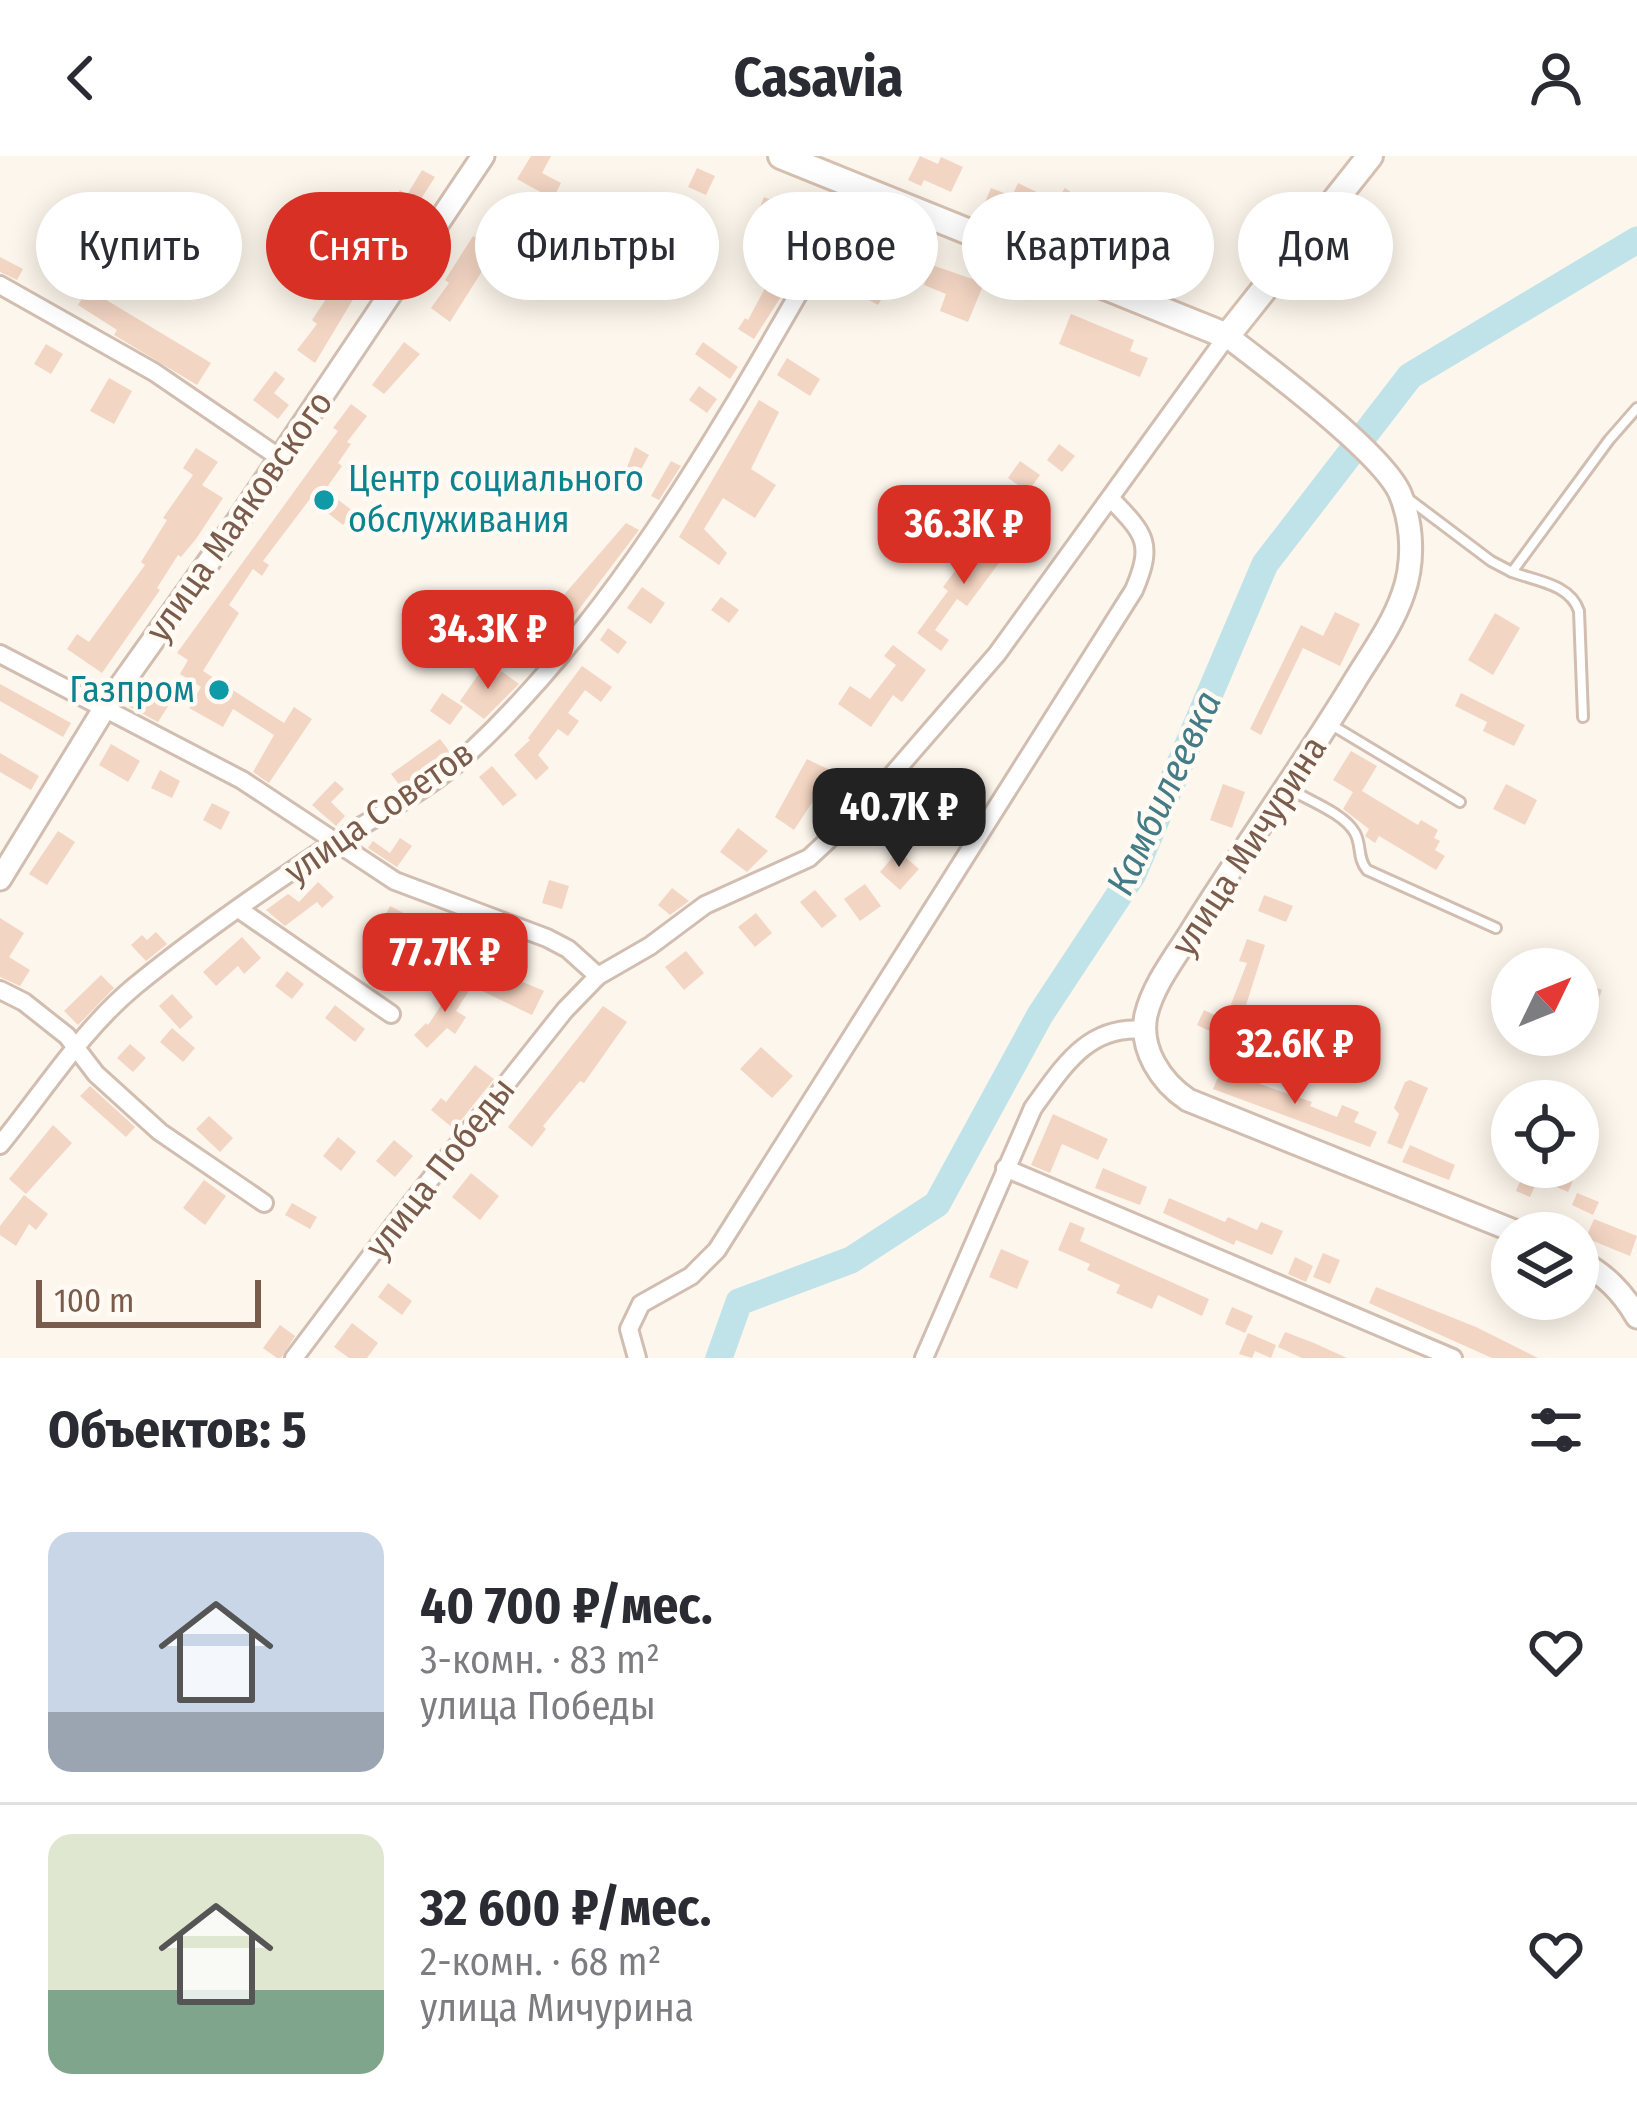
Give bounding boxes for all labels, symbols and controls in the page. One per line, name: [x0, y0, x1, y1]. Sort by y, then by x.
icon: back: [48, 45, 114, 111]
icon: person: [1523, 45, 1589, 111]
text: Casavia: [734, 46, 903, 110]
chip: Купить: [36, 192, 242, 300]
chip: Снять: [266, 192, 451, 300]
chip: Фильтры: [475, 192, 719, 300]
chip: Новое: [743, 192, 938, 300]
chip: Квартира: [962, 192, 1214, 300]
chip: Дом: [1238, 192, 1393, 300]
street label: улица Маяковского: [136, 382, 342, 650]
place label: Центр социального обслуживания: [348, 457, 644, 542]
pin: 36.3K ₽: [853, 485, 1075, 587]
marker: Центр социального обслуживания: [311, 487, 337, 513]
text: 36.3K ₽: [905, 501, 1023, 547]
pin: 34.3K ₽: [377, 590, 599, 692]
text: 34.3K ₽: [429, 606, 547, 652]
place label: Газпром: [69, 668, 195, 712]
marker: Газпром: [206, 677, 232, 703]
water label: Камбилеевка: [1097, 684, 1231, 902]
street label: улица Мичурина: [1162, 728, 1336, 964]
street label: улица Советов: [276, 731, 482, 893]
pin: 40.7K ₽: [788, 768, 1010, 870]
text: 40.7K ₽: [840, 784, 958, 830]
pin: 77.7K ₽: [334, 913, 556, 1015]
text: 77.7K ₽: [390, 929, 500, 975]
north arrow: [1491, 948, 1599, 1056]
map controls: [1491, 948, 1599, 1320]
pin: 32.6K ₽: [1184, 1005, 1406, 1107]
text: 32.6K ₽: [1236, 1021, 1354, 1067]
street label: улица Победы: [356, 1069, 524, 1267]
button: locate: [1491, 1080, 1599, 1188]
button: layers: [1491, 1212, 1599, 1320]
scale bar: [36, 1274, 261, 1327]
text: 100 m: [54, 1281, 134, 1321]
icon: filters: [1523, 1397, 1589, 1463]
text: Объектов: 5: [48, 1399, 307, 1461]
text: 40 700 ₽/мес.: [420, 1575, 713, 1637]
icon: home: [144, 1580, 288, 1724]
icon: heart: [1523, 1619, 1589, 1685]
text: 3-комн. · 83 m²: [420, 1637, 660, 1683]
text: улица Победы: [420, 1683, 656, 1729]
text: 32 600 ₽/мес.: [420, 1877, 711, 1939]
icon: home: [144, 1882, 288, 2026]
icon: heart: [1523, 1921, 1589, 1987]
text: 2-комн. · 68 m²: [420, 1939, 661, 1985]
text: улица Мичурина: [420, 1985, 694, 2031]

